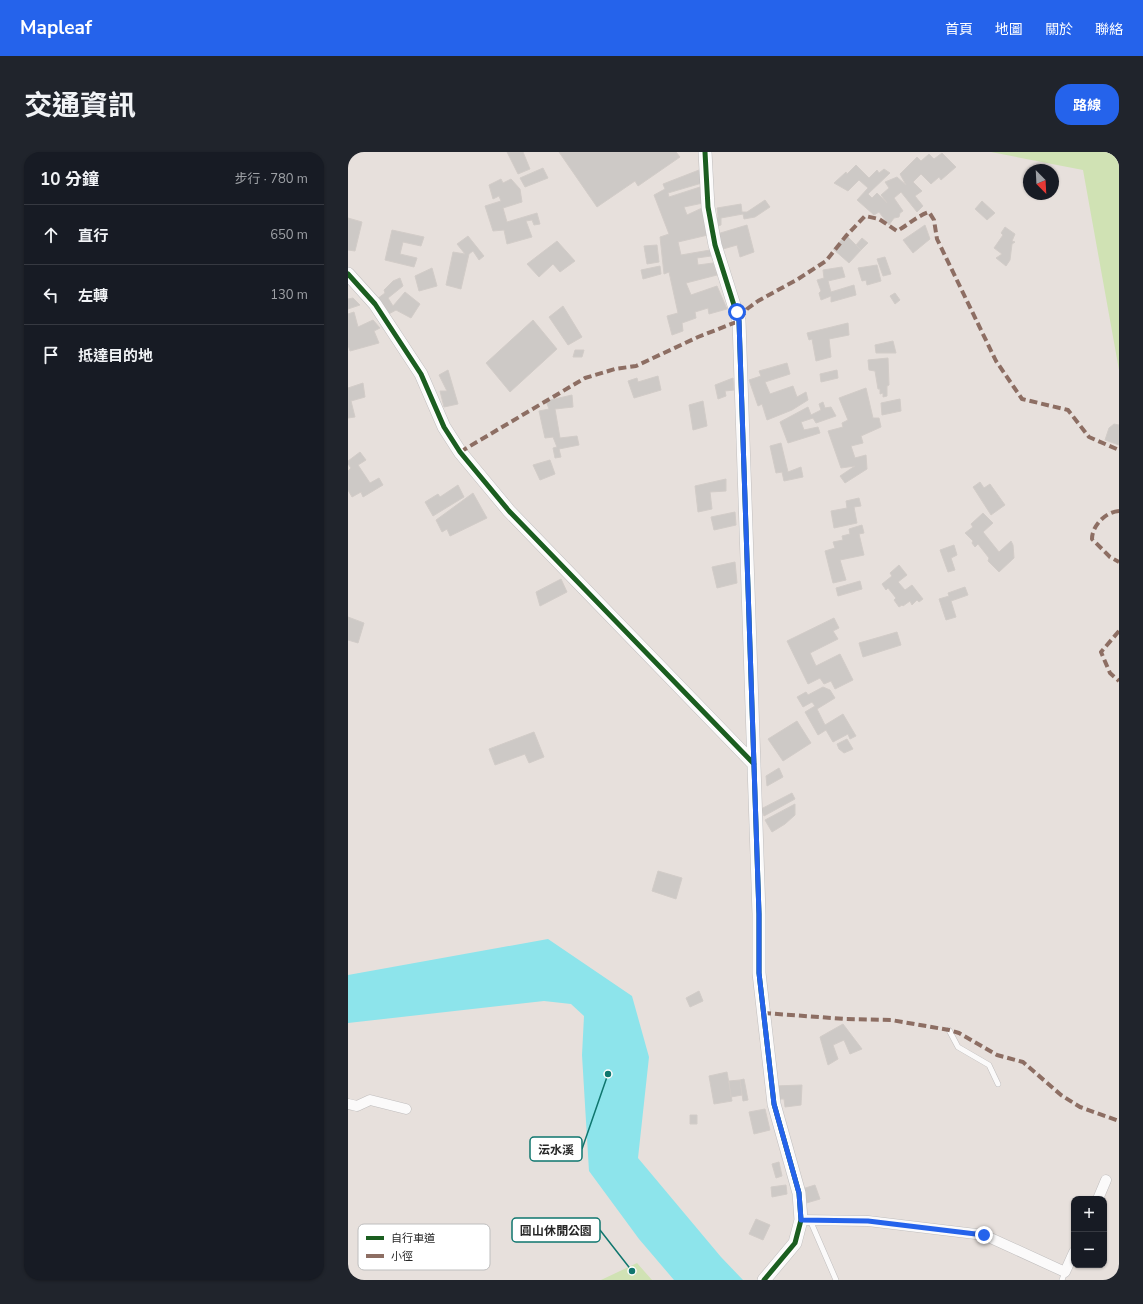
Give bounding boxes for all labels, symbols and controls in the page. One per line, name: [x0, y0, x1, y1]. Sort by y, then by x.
text: Mapleaf: [20, 15, 92, 41]
text: 首頁: [945, 20, 973, 39]
text: 地圖: [995, 20, 1023, 39]
text: 關於: [1045, 20, 1073, 39]
text: 聯絡: [1095, 20, 1123, 39]
button: 路線: [1055, 84, 1119, 125]
text: 交通資訊: [24, 87, 136, 125]
north arrow: [1023, 164, 1059, 200]
text: 10 分鐘: [40, 168, 99, 191]
text: 步行 · 780 m: [234, 170, 308, 188]
icon: ahead: [40, 224, 62, 246]
text: 直行: [78, 226, 108, 246]
text: 650 m: [270, 226, 308, 244]
icon: left: [40, 284, 62, 306]
text: 左轉: [78, 286, 108, 306]
text: 130 m: [270, 286, 308, 304]
route start: [728, 303, 746, 321]
icon: arrive: [40, 344, 62, 366]
text: 抵達目的地: [78, 346, 153, 366]
callout: 沄水溪: [530, 1137, 582, 1161]
text: 沄水溪: [538, 1142, 574, 1158]
map controls: [1071, 1196, 1107, 1268]
button: +: [1071, 1196, 1107, 1232]
callout: 圓山休閒公園: [512, 1218, 600, 1242]
text: 圓山休閒公園: [520, 1223, 592, 1239]
legend: [358, 1224, 490, 1270]
route end: [975, 1226, 993, 1244]
text: 自行車道: [391, 1231, 435, 1246]
button: −: [1071, 1232, 1107, 1268]
text: 小徑: [391, 1249, 413, 1264]

